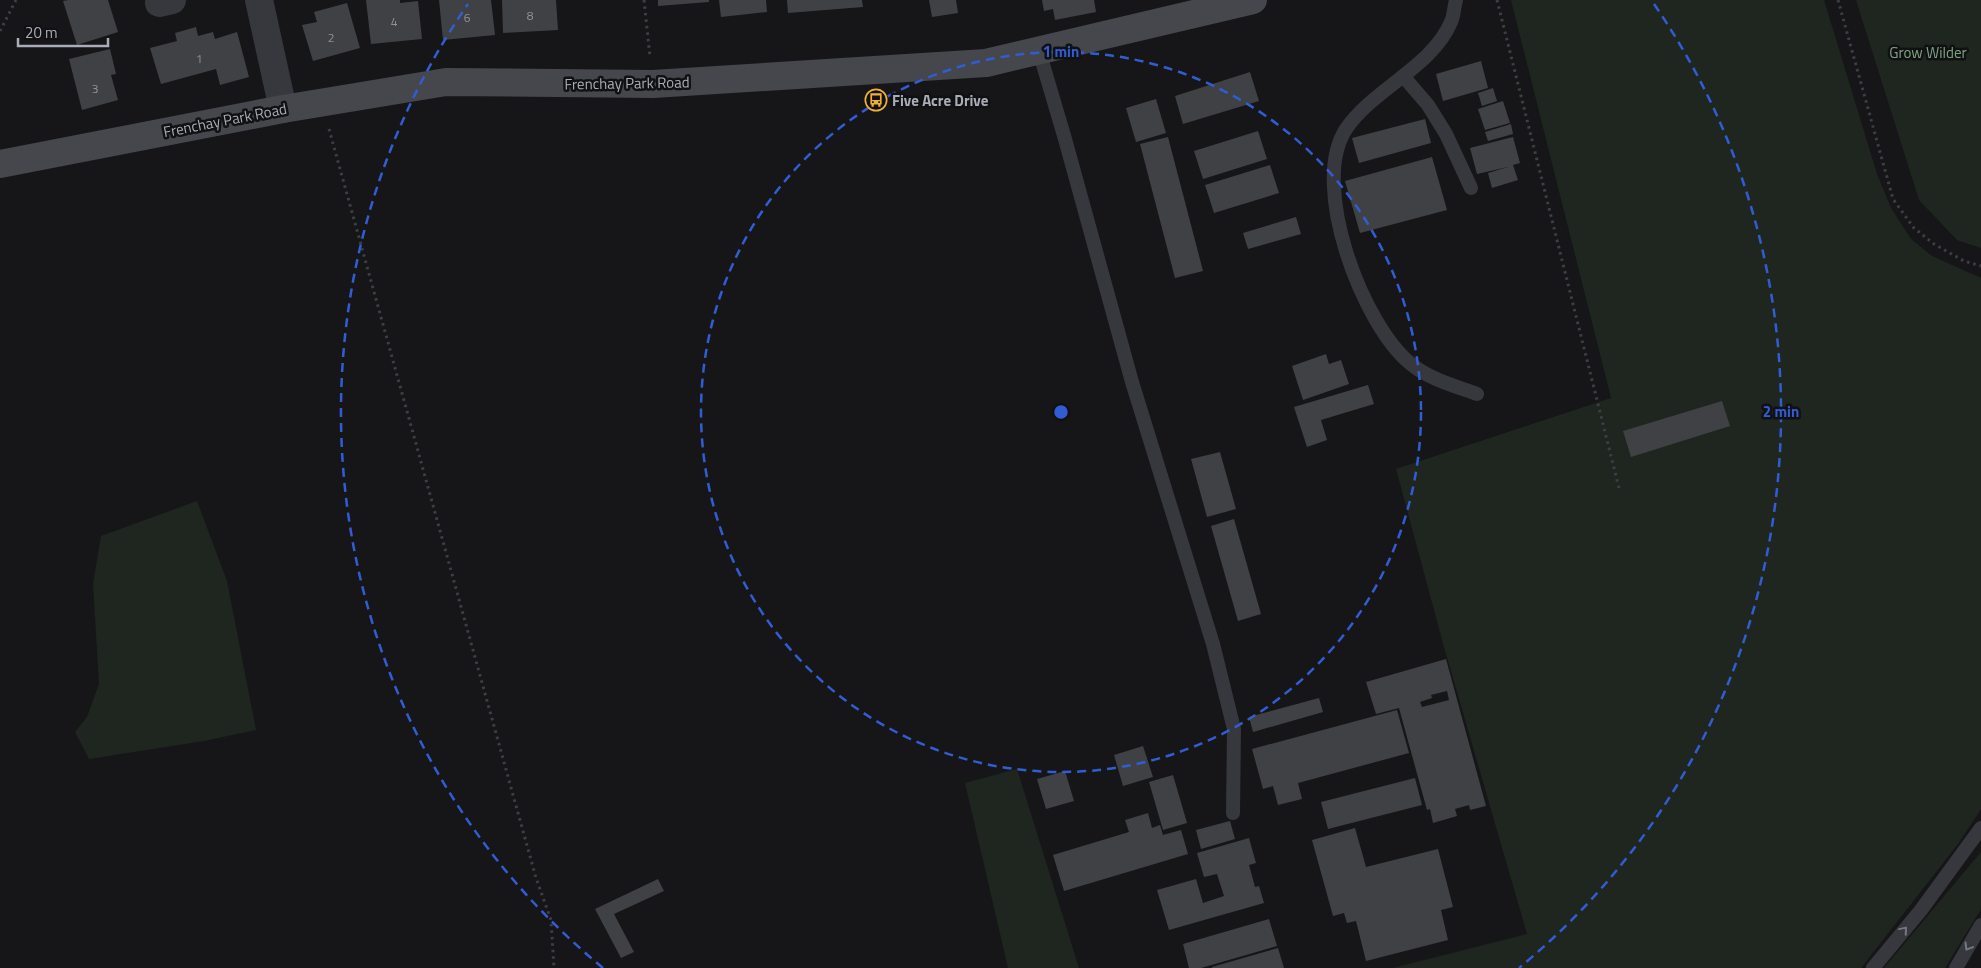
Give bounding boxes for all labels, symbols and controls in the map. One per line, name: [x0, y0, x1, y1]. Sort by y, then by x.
house number: 8: [527, 6, 534, 25]
house number: 6: [464, 8, 471, 27]
house number: 4: [391, 12, 398, 31]
scale bar: [18, 15, 108, 47]
text: 20 m: [25, 21, 58, 44]
house number: 2: [328, 28, 334, 47]
text: 1 min: [1043, 40, 1079, 63]
park label: Grow Wilder: [1889, 41, 1967, 64]
house number: 1: [196, 49, 202, 68]
street label: Frenchay Park Road: [564, 70, 690, 96]
house number: 3: [92, 79, 98, 98]
bus stop icon: Five Acre Drive: [864, 88, 888, 112]
place label: Five Acre Drive: [892, 89, 989, 112]
street label: Frenchay Park Road: [161, 97, 289, 143]
text: 2 min: [1763, 400, 1799, 423]
centre of rings: [1052, 403, 1070, 421]
one-way arrow: [1898, 927, 1906, 936]
one-way arrow: [1965, 941, 1975, 950]

